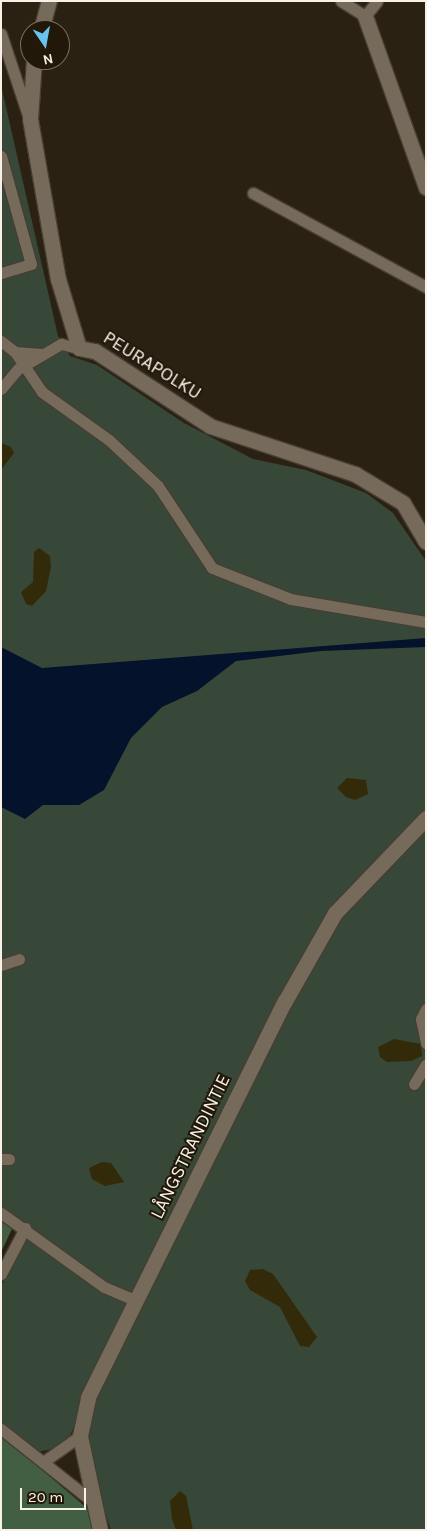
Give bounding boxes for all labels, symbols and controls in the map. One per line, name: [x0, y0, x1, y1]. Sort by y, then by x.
north arrow: [20, 20, 70, 70]
text: N: [41, 50, 55, 69]
street label: PEURAPOLKU: [99, 327, 205, 405]
street label: LÅNGSTRANDINTIE: [146, 1071, 236, 1223]
scale bar: [22, 1478, 89, 1510]
text: 20 m: [28, 1488, 63, 1506]

